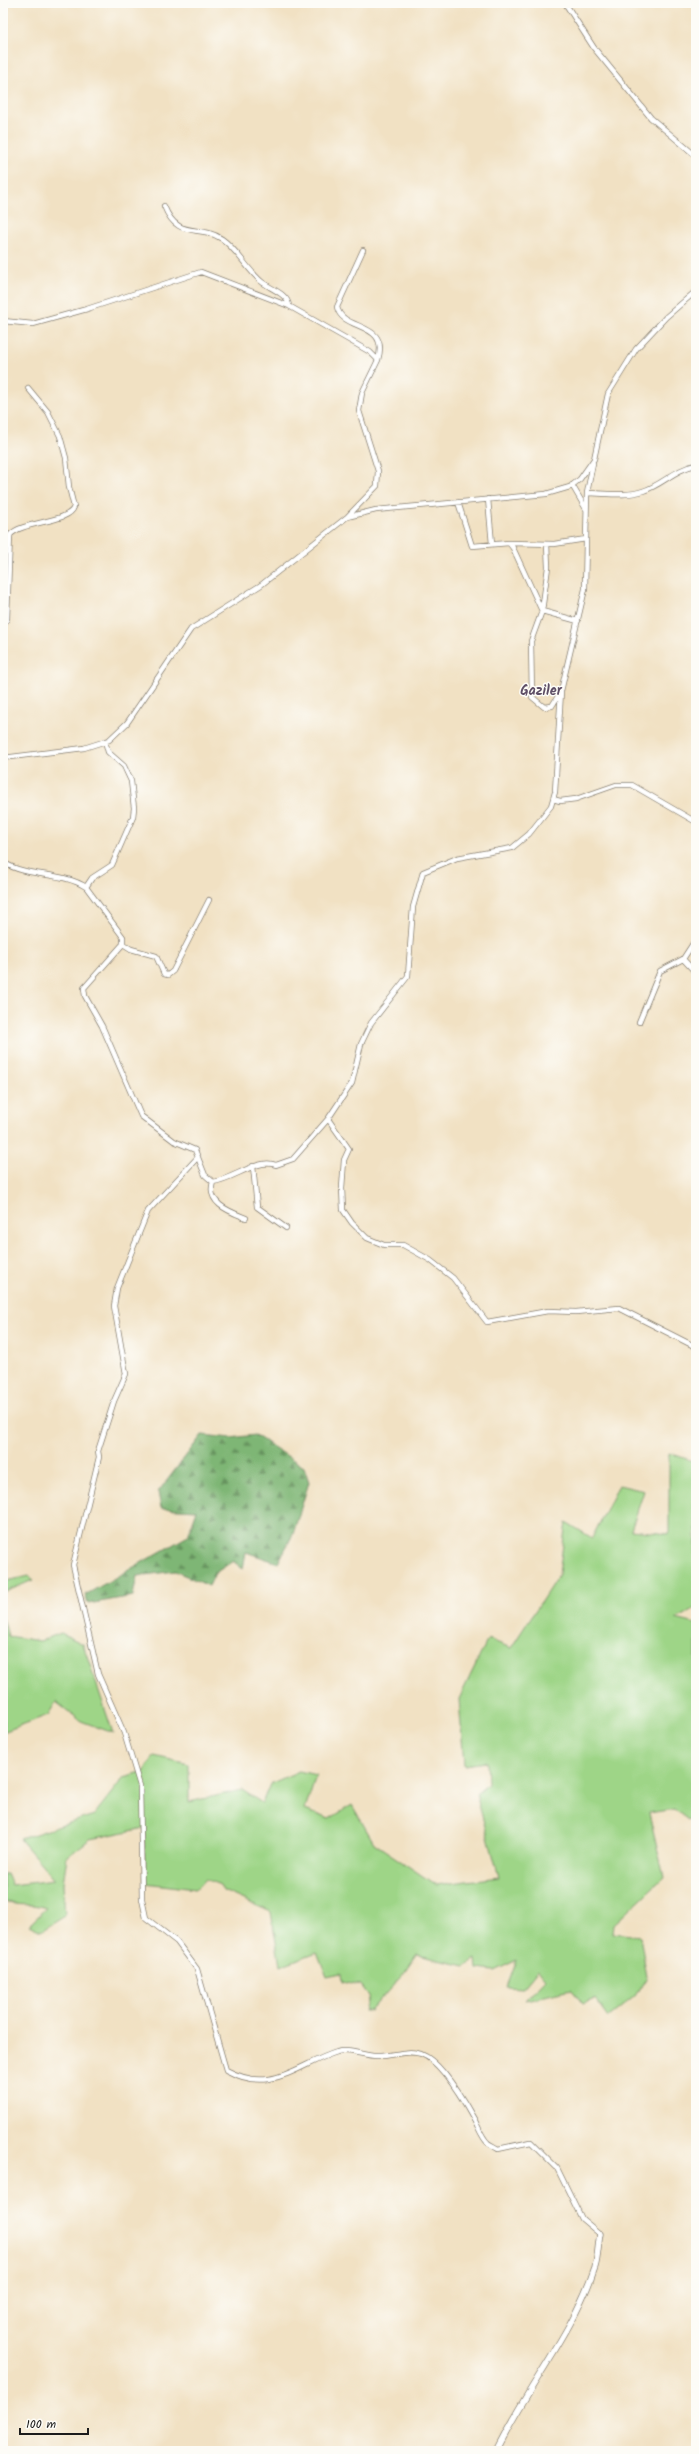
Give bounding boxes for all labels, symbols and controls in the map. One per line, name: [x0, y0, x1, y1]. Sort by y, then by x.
district label: Gaziler: [520, 680, 563, 702]
scale bar: [20, 2410, 88, 2436]
text: 100 m: [26, 2415, 57, 2434]

